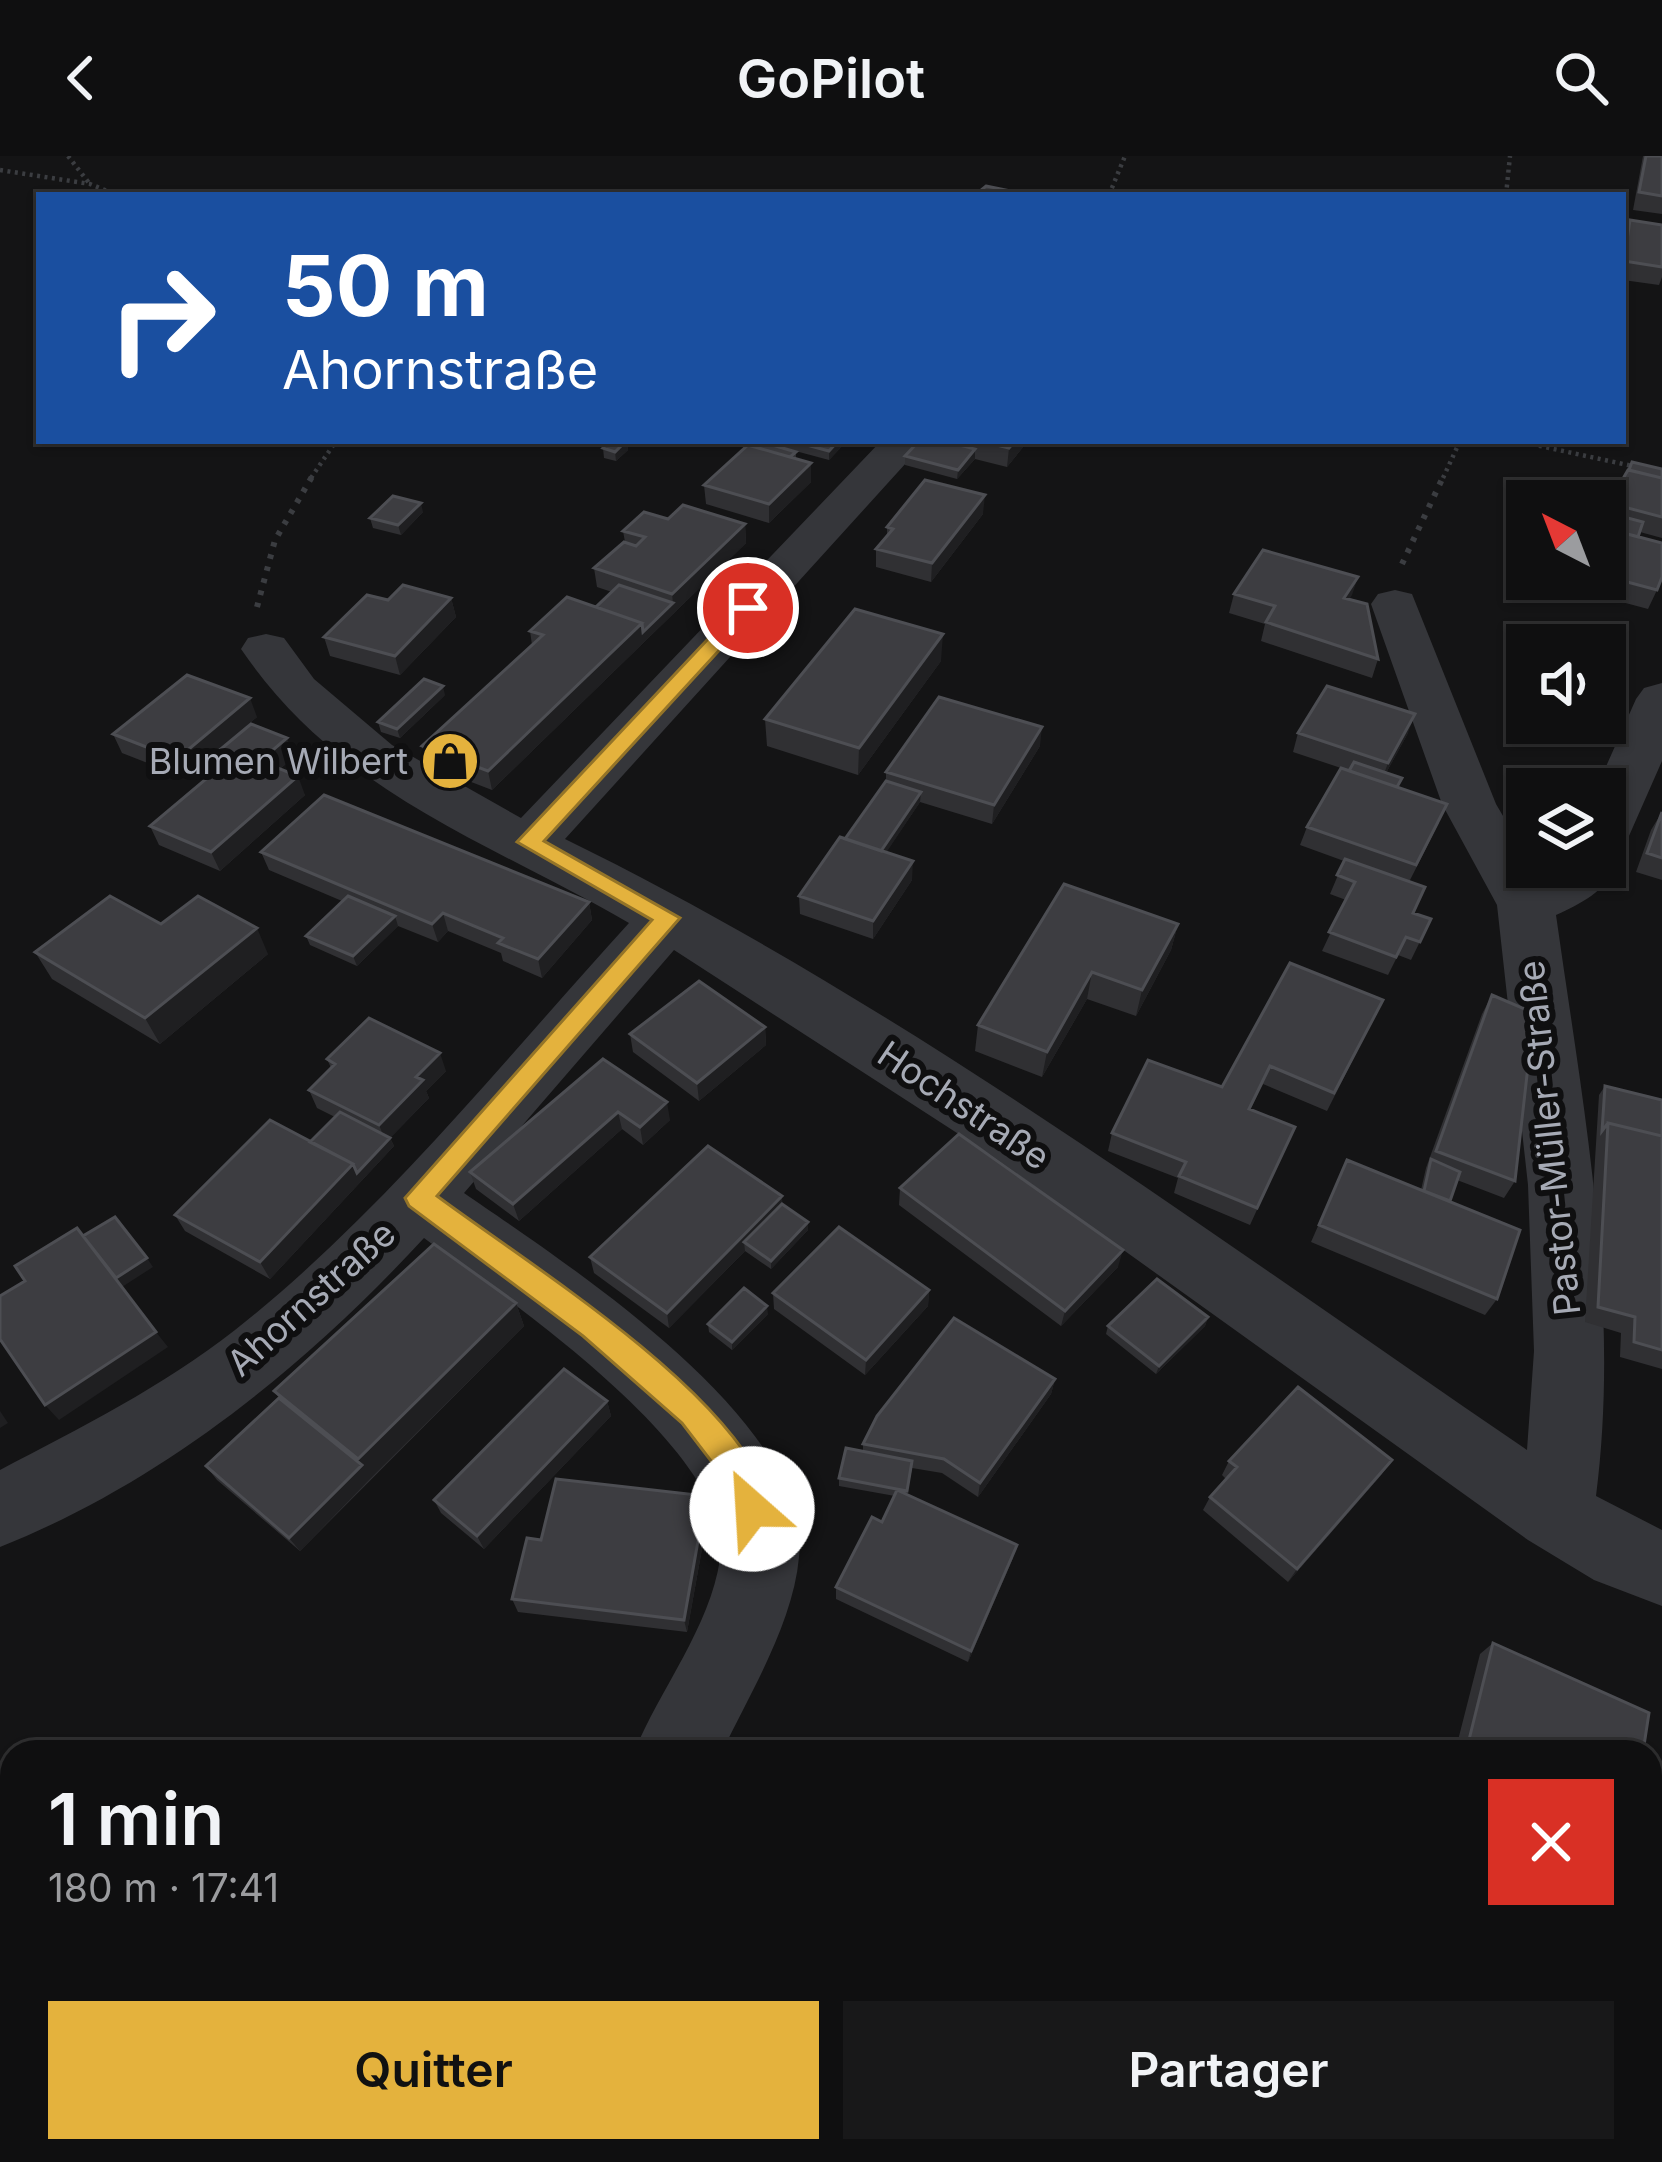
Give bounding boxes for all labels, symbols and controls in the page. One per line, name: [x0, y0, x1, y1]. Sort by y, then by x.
icon: back: [48, 45, 114, 111]
icon: search: [1548, 45, 1614, 111]
text: GoPilot: [737, 46, 925, 111]
text: 50 m: [282, 235, 489, 336]
icon: right: [84, 240, 240, 396]
text: Ahornstraße: [282, 337, 598, 402]
north arrow: [1506, 480, 1626, 600]
map controls: [1506, 480, 1626, 888]
pin: [697, 557, 799, 659]
icon: arrive: [715, 575, 781, 641]
button: sound: [1506, 624, 1626, 744]
shop icon: Blumen Wilbert: [419, 730, 481, 792]
place label: Blumen Wilbert: [149, 739, 408, 783]
button: layers: [1506, 768, 1626, 888]
street label: Pastor-Müller-Straße: [1508, 958, 1590, 1318]
street label: Hochstraße: [870, 1031, 1058, 1179]
street label: Ahornstraße: [218, 1211, 404, 1385]
position arrow: [689, 1446, 815, 1572]
text: 1 min: [48, 1775, 224, 1862]
button: close: [1488, 1779, 1614, 1905]
text: 180 m · 17:41: [48, 1864, 279, 1911]
button: Quitter: [48, 2001, 819, 2139]
button: Partager: [843, 2001, 1614, 2139]

